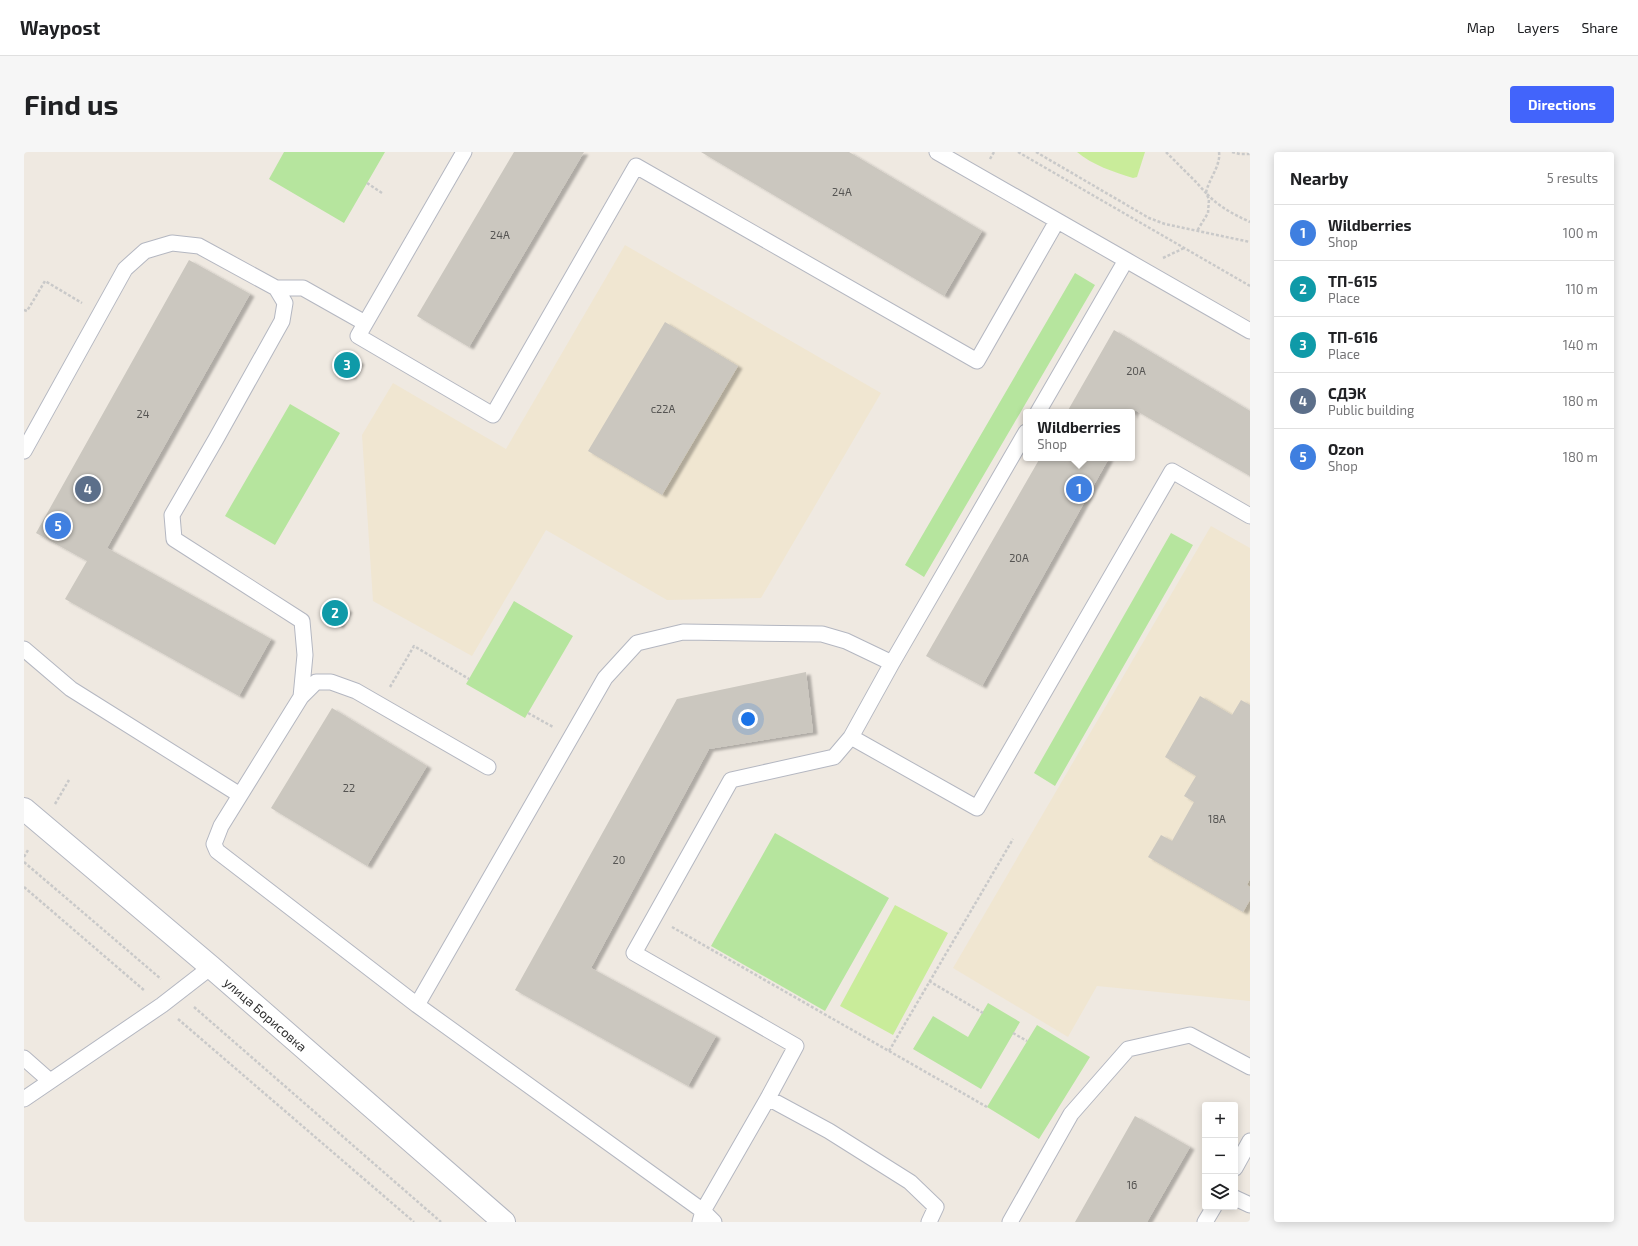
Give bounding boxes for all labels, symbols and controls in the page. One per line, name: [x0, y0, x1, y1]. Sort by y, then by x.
text: Waypost: [20, 16, 100, 39]
text: Map: [1467, 19, 1495, 36]
text: Layers: [1517, 19, 1559, 36]
text: Share: [1581, 19, 1618, 36]
button: Directions: [1510, 86, 1614, 123]
text: Find us: [24, 87, 118, 121]
text: Nearby: [1290, 168, 1348, 188]
text: 5 results: [1547, 170, 1598, 186]
house number: 24А: [832, 185, 852, 198]
text: Wildberries: [1328, 216, 1411, 234]
text: 1: [1300, 225, 1306, 241]
text: 100 m: [1563, 225, 1598, 241]
house number: 24А: [490, 228, 510, 241]
text: Shop: [1328, 234, 1358, 250]
text: ТП-615: [1328, 272, 1377, 290]
text: 2: [1299, 281, 1307, 297]
text: 110 m: [1566, 281, 1598, 297]
text: Place: [1328, 290, 1360, 306]
text: ТП-616: [1328, 328, 1378, 346]
text: 3: [1299, 337, 1307, 353]
text: 140 m: [1563, 337, 1598, 353]
text: Place: [1328, 346, 1360, 362]
pin: 3: [334, 350, 360, 380]
house number: 20А: [1126, 364, 1146, 377]
text: СДЭК: [1328, 384, 1366, 402]
text: 4: [1299, 393, 1307, 409]
text: 180 m: [1563, 393, 1598, 409]
house number: с22А: [651, 402, 675, 415]
text: Public building: [1328, 402, 1414, 418]
house number: 24: [137, 407, 150, 420]
popup: [1023, 409, 1135, 461]
text: Wildberries: [1037, 418, 1121, 436]
text: Shop: [1037, 436, 1067, 452]
text: Ozon: [1328, 440, 1364, 458]
text: 5: [1299, 449, 1307, 465]
text: 180 m: [1563, 449, 1598, 465]
text: Shop: [1328, 458, 1358, 474]
pin: 4: [75, 474, 101, 504]
pin: 1: [1066, 474, 1092, 504]
pin: 5: [45, 511, 71, 541]
house number: 20А: [1009, 551, 1029, 564]
pin: 2: [322, 598, 348, 628]
your location: [738, 709, 758, 729]
house number: 22: [343, 781, 355, 794]
house number: 18А: [1208, 812, 1226, 825]
house number: 20: [613, 853, 625, 866]
street label: улица Борисовка: [221, 974, 310, 1055]
map controls: [1202, 1102, 1238, 1210]
button: +: [1202, 1102, 1238, 1138]
button: −: [1202, 1138, 1238, 1174]
button: layers: [1202, 1174, 1238, 1210]
house number: 16: [1127, 1178, 1137, 1191]

